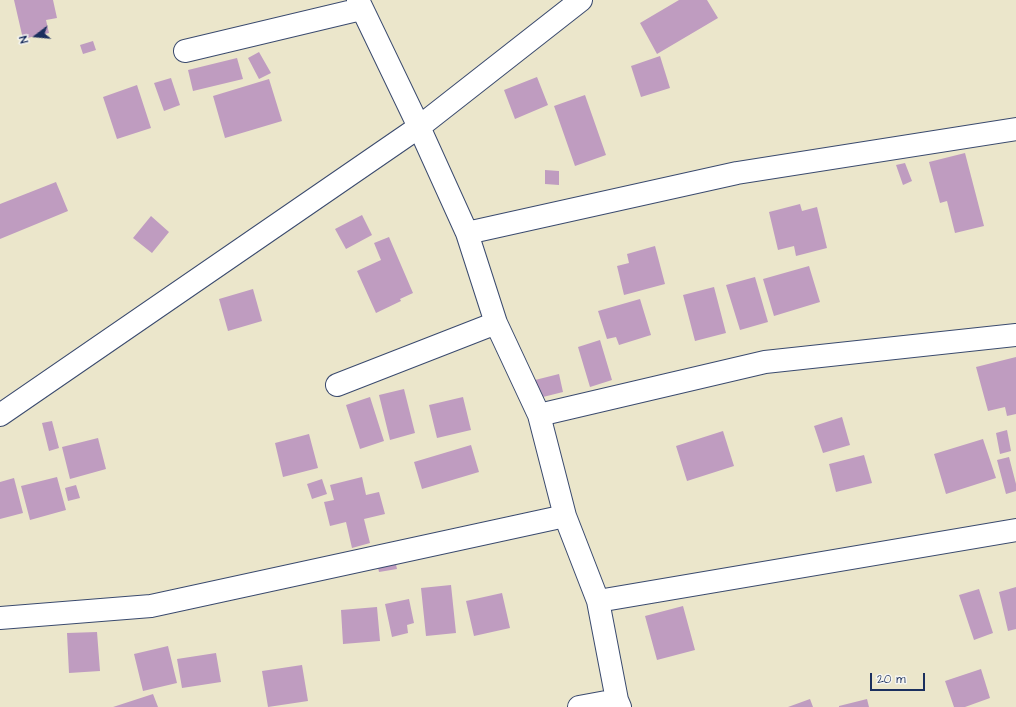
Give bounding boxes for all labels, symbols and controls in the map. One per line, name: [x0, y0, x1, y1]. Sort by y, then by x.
north arrow: [16, 16, 56, 56]
text: N: [16, 34, 32, 45]
scale bar: [872, 665, 927, 691]
text: 20 m: [877, 671, 906, 688]

